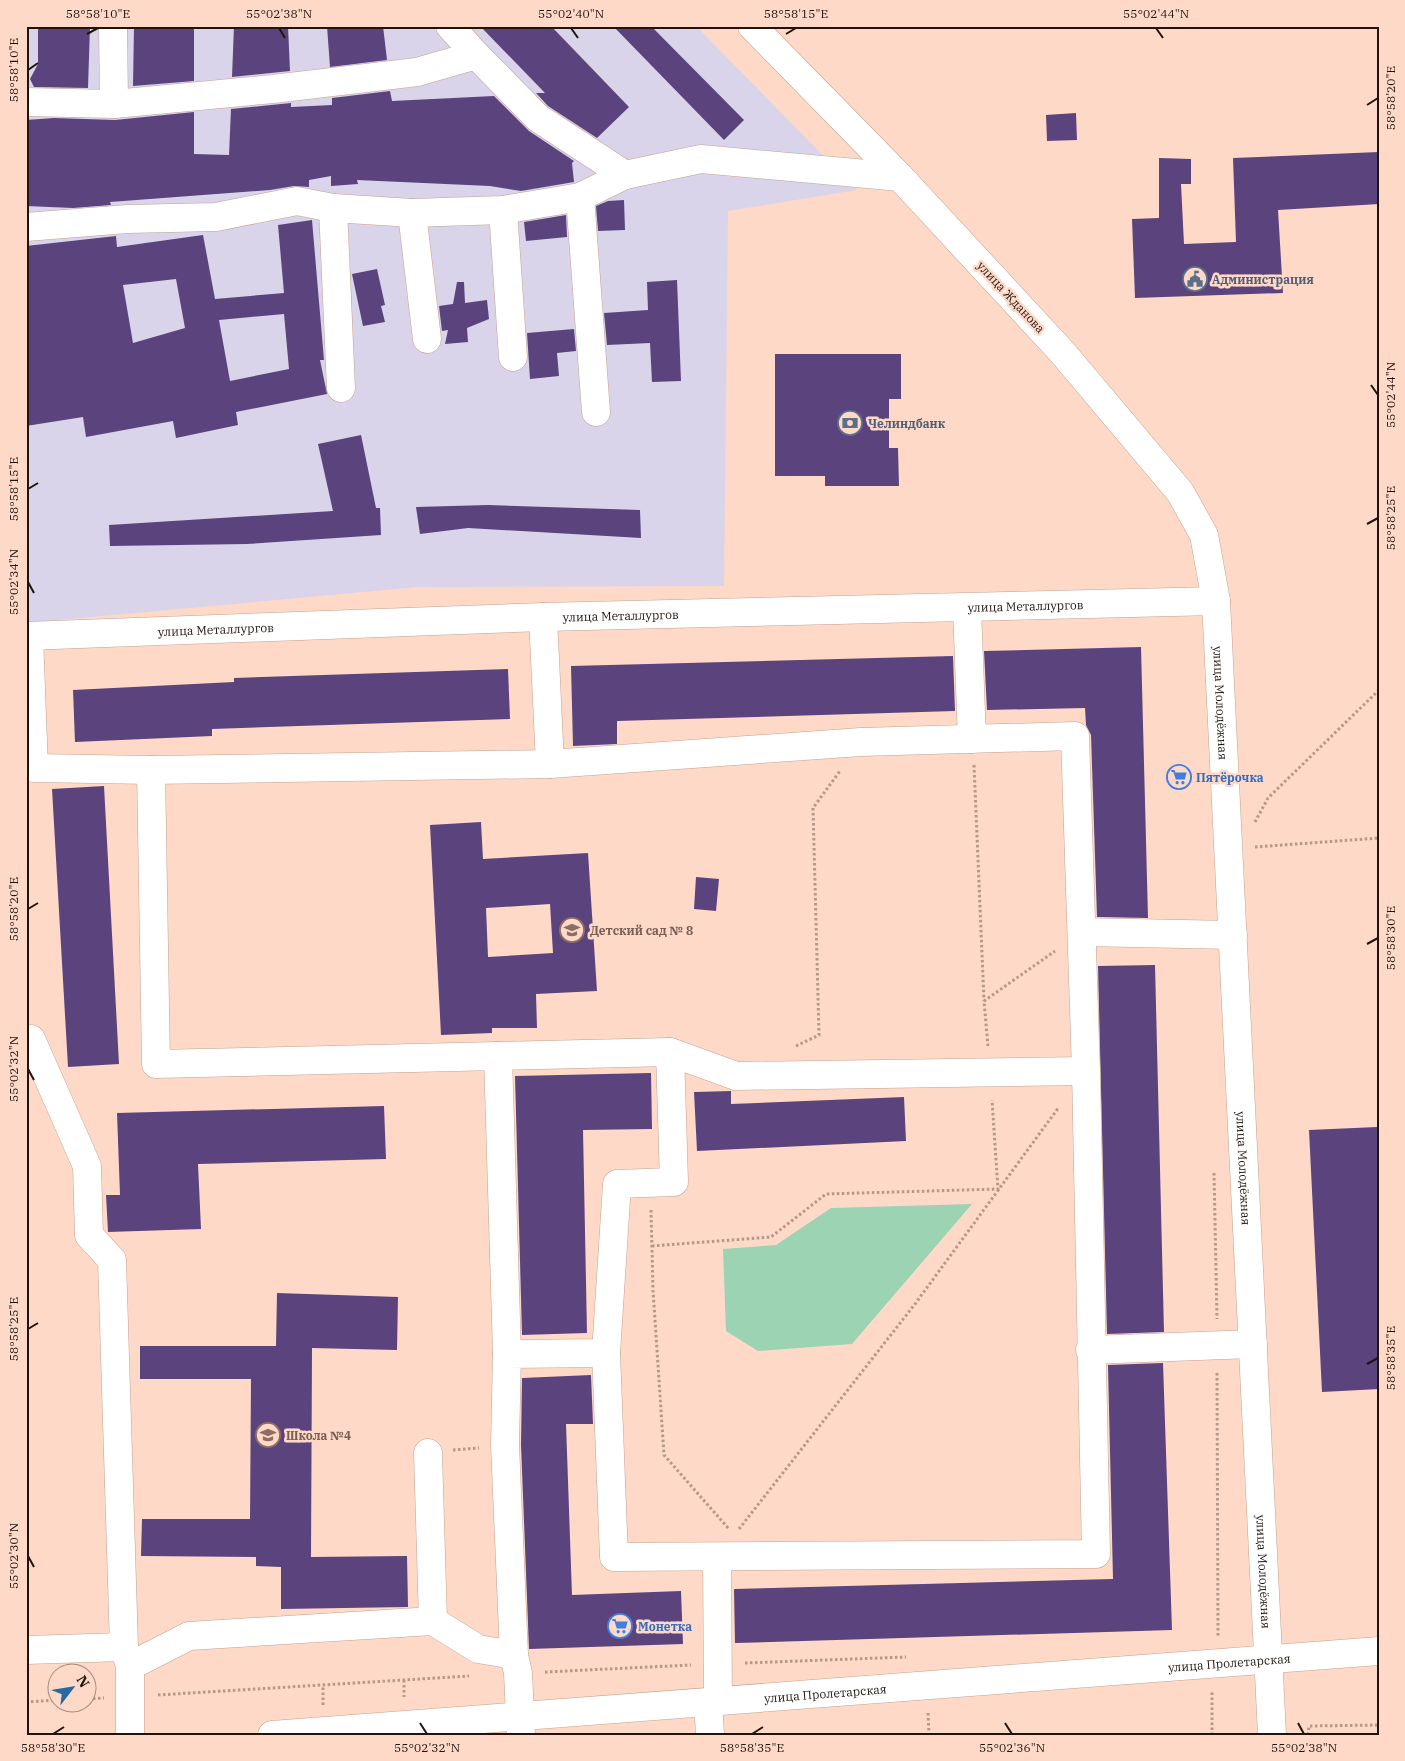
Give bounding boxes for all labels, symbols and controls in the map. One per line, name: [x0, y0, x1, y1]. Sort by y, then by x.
text: 58°58'10"E: [66, 6, 130, 21]
text: 55°02'38"N: [246, 6, 312, 21]
text: 55°02'40"N: [538, 6, 604, 21]
text: 58°58'15"E: [764, 6, 828, 21]
text: 55°02'44"N: [1123, 6, 1189, 21]
text: 58°58'10"E: [6, 38, 21, 102]
text: 58°58'20"E: [1383, 66, 1398, 130]
street label: улица Жданова: [974, 258, 1048, 336]
public building icon: Администрация: [1182, 266, 1208, 292]
place label: Администрация: [1212, 272, 1314, 287]
text: 55°02'44"N: [1383, 362, 1398, 428]
bank icon: Челиндбанк: [837, 410, 863, 436]
place label: Челиндбанк: [868, 416, 946, 431]
text: 58°58'15"E: [6, 457, 21, 521]
text: 58°58'25"E: [1383, 486, 1398, 550]
text: 55°02'34"N: [6, 549, 21, 615]
street label: улица Металлургов: [967, 597, 1084, 614]
street label: улица Металлургов: [562, 606, 679, 624]
street label: улица Металлургов: [158, 619, 274, 639]
street label: улица Молодёжная: [1211, 646, 1231, 760]
supermarket icon: Пятёрочка: [1166, 764, 1192, 790]
place label: Пятёрочка: [1196, 770, 1264, 785]
text: 58°58'20"E: [6, 877, 21, 941]
text: 58°58'30"E: [1383, 906, 1398, 970]
school or university icon: Детский сад № 8: [559, 917, 585, 943]
place label: Детский сад № 8: [590, 923, 693, 938]
text: 55°02'32"N: [6, 1036, 21, 1102]
street label: улица Молодёжная: [1234, 1111, 1254, 1226]
text: 58°58'25"E: [6, 1297, 21, 1361]
text: 58°58'35"E: [1383, 1326, 1398, 1390]
school or university icon: Школа №4: [255, 1422, 281, 1448]
place label: Школа №4: [286, 1428, 351, 1443]
street label: улица Молодёжная: [1254, 1515, 1274, 1629]
text: 55°02'30"N: [6, 1523, 21, 1589]
supermarket icon: Монетка: [607, 1613, 633, 1639]
place label: Монетка: [638, 1619, 692, 1634]
street label: улица Пролетарская: [1167, 1650, 1291, 1674]
north arrow: [48, 1664, 98, 1714]
text: N: [73, 1672, 94, 1691]
street label: улица Пролетарская: [764, 1681, 887, 1705]
text: 58°58'30"E: [21, 1740, 85, 1755]
text: 55°02'32"N: [394, 1740, 460, 1755]
text: 58°58'35"E: [720, 1740, 784, 1755]
text: 55°02'36"N: [979, 1740, 1045, 1755]
text: 55°02'38"N: [1271, 1740, 1337, 1755]

